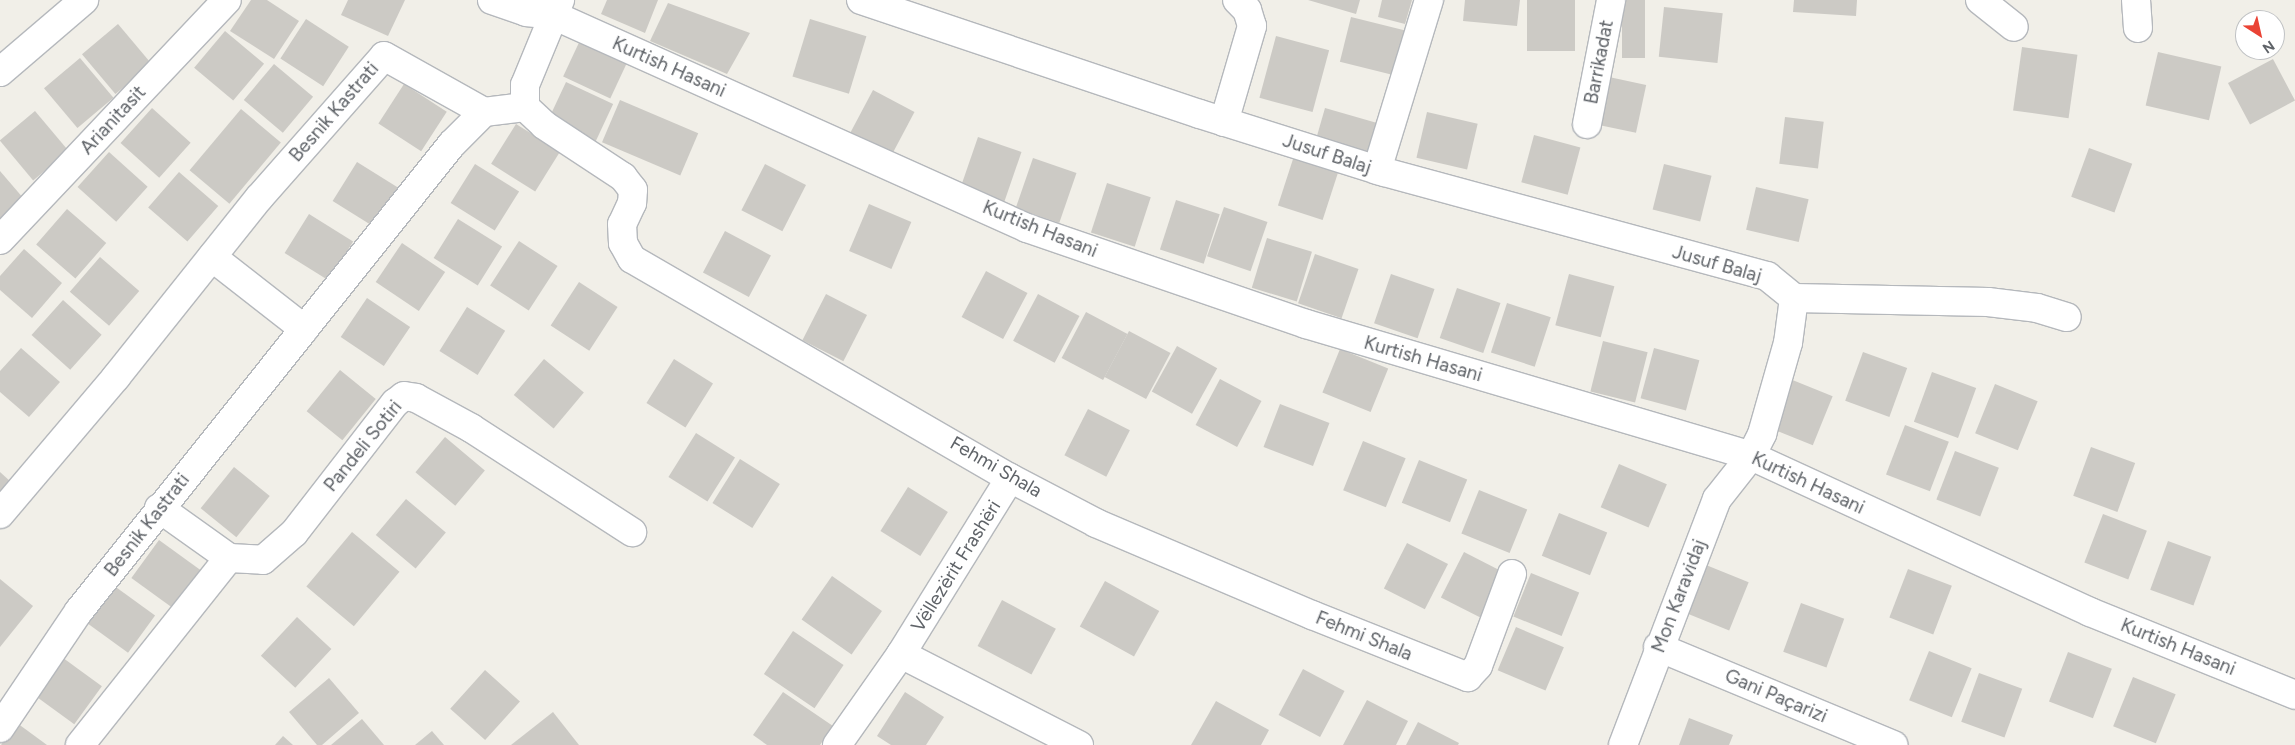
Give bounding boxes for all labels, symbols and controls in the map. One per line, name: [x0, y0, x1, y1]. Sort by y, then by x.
north arrow: [2235, 10, 2285, 60]
street label: Barrikadat: [1580, 18, 1618, 106]
street label: Kurtish Hasani: [609, 32, 729, 102]
text: N: [2259, 37, 2278, 57]
street label: Besnik Kastrati: [285, 57, 383, 167]
street label: Arianitasit: [75, 81, 151, 159]
street label: Jusuf Balaj: [1280, 129, 1374, 179]
street label: Kurtish Hasani: [979, 196, 1101, 262]
street label: Jusuf Balaj: [1670, 240, 1764, 288]
street label: Kurtish Hasani: [1361, 331, 1485, 387]
street label: Pandeli Sotiri: [319, 396, 407, 496]
street label: Fehmi Shala: [946, 432, 1046, 502]
street label: Kurtish Hasani: [1748, 447, 1868, 519]
street label: Besnik Kastrati: [100, 469, 194, 581]
street label: Vëllezërit Frashëri: [906, 496, 1006, 636]
street label: Mon Karavidaj: [1647, 536, 1711, 656]
street label: Fehmi Shala: [1312, 606, 1416, 666]
street label: Kurtish Hasani: [2117, 614, 2239, 680]
street label: Gani Paçarizi: [1721, 664, 1831, 728]

